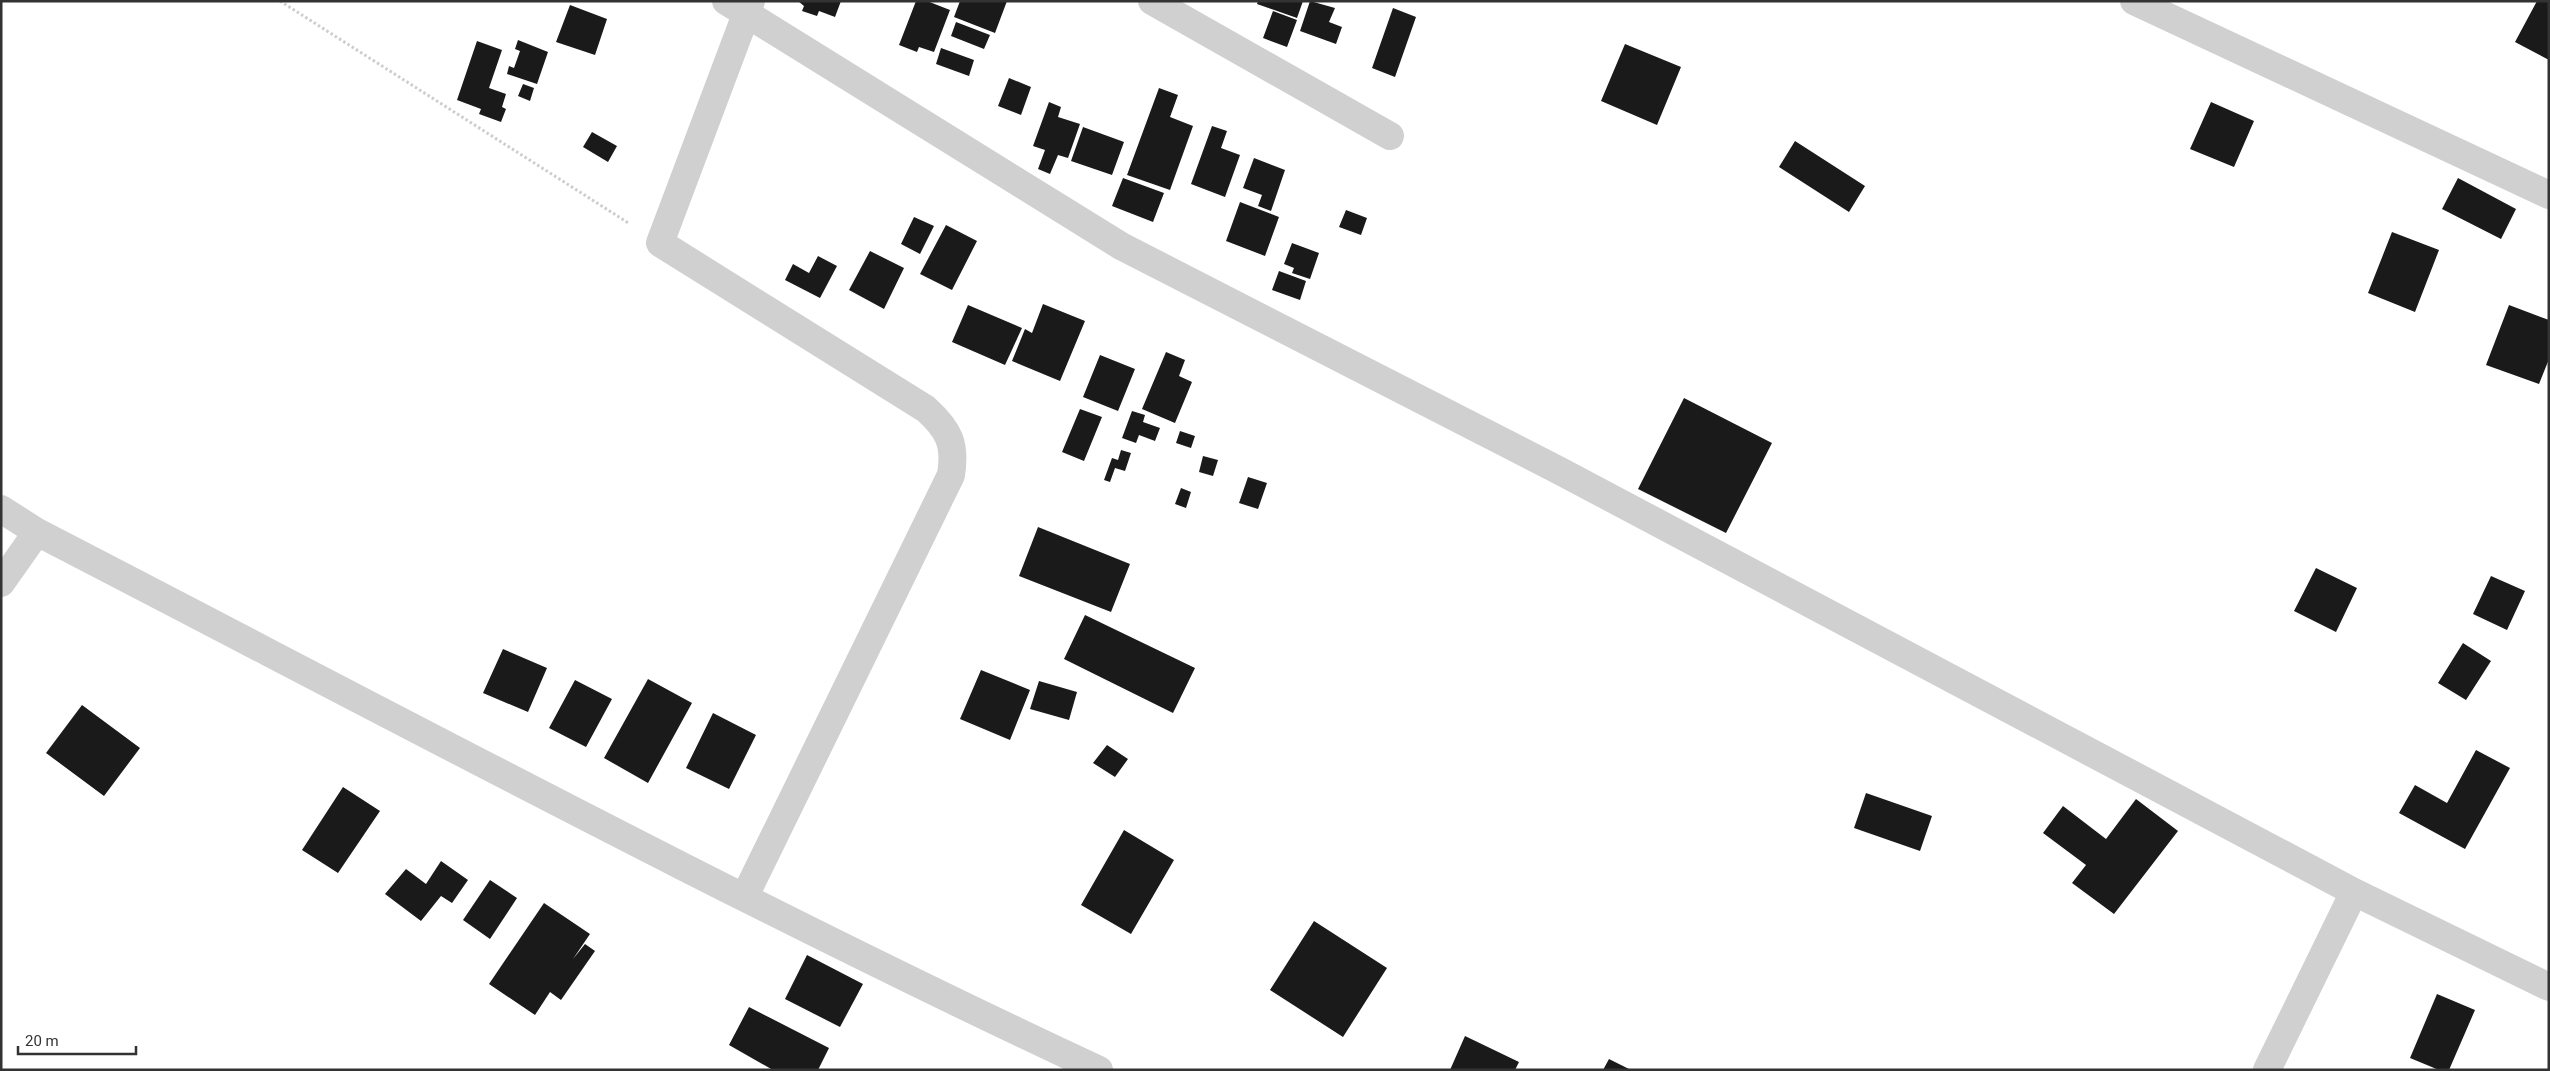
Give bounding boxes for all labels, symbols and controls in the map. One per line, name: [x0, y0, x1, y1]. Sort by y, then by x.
scale bar: [18, 1024, 135, 1056]
text: 20 m: [25, 1032, 59, 1050]

